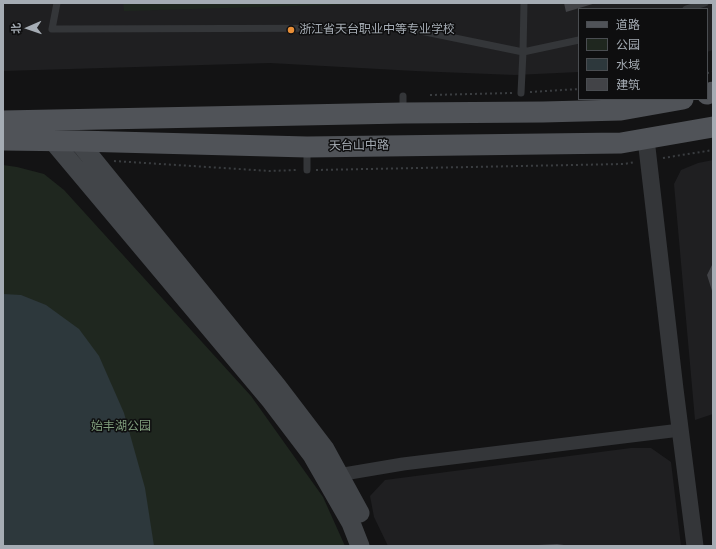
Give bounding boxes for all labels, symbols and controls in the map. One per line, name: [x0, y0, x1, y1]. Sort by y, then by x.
north arrow: [8, 8, 48, 48]
legend: [578, 8, 708, 100]
text: 道路: [616, 17, 640, 33]
text: 北: [9, 23, 23, 34]
place label: 浙江省天台职业中等专业学校: [299, 23, 455, 37]
marker: 浙江省天台职业中等专业学校: [286, 25, 296, 35]
text: 公园: [616, 37, 640, 53]
text: 水域: [616, 57, 640, 73]
text: 建筑: [616, 77, 640, 93]
street label: 天台山中路: [329, 138, 389, 154]
park label: 始丰湖公园: [91, 420, 151, 434]

